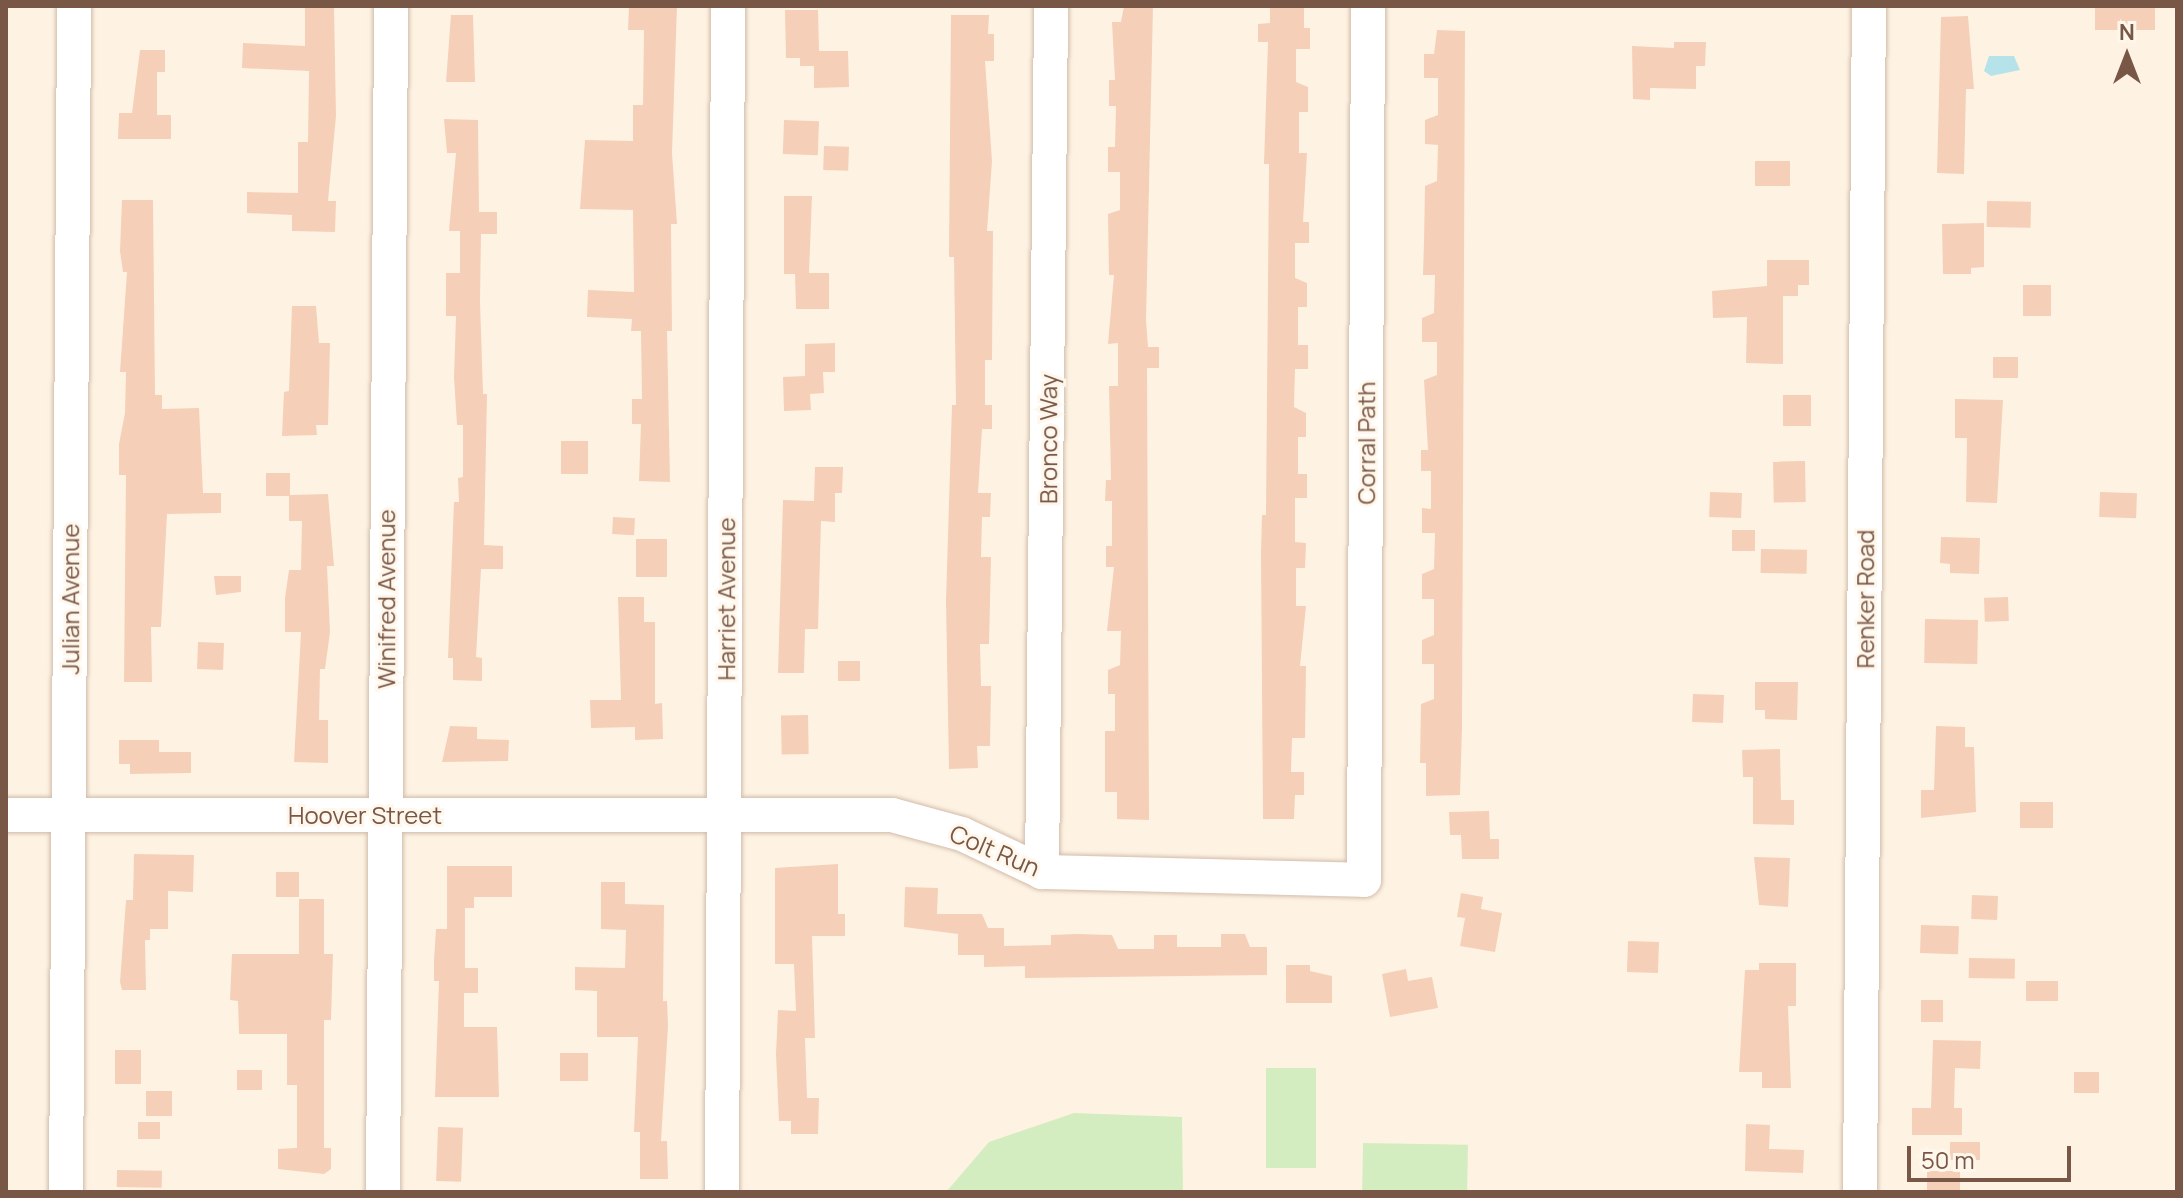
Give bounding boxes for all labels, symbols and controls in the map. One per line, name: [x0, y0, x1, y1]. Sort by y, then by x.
north arrow: [2087, 16, 2167, 96]
text: N: [2119, 17, 2135, 47]
street label: Bronco Way: [1034, 374, 1062, 504]
street label: Corral Path: [1352, 381, 1380, 505]
street label: Winifred Avenue: [372, 509, 400, 689]
street label: Harriet Avenue: [712, 517, 740, 681]
street label: Julian Avenue: [56, 523, 84, 675]
street label: Renker Road: [1851, 529, 1879, 669]
street label: Hoover Street: [288, 801, 442, 829]
street label: Colt Run: [946, 818, 1044, 882]
scale bar: [1911, 1130, 2075, 1180]
text: 50 m: [1921, 1143, 1975, 1176]

